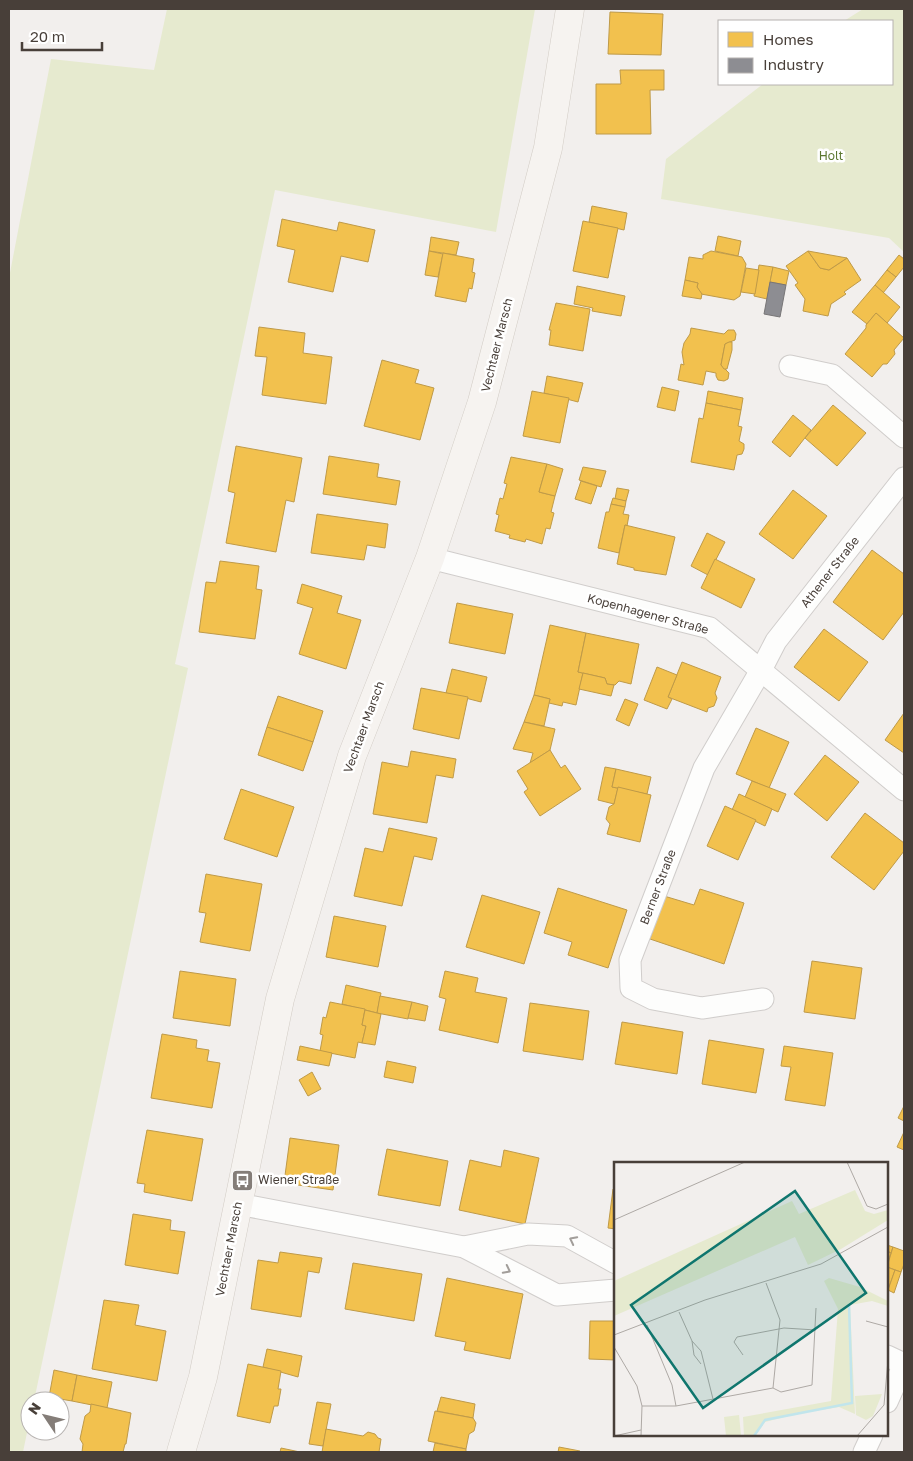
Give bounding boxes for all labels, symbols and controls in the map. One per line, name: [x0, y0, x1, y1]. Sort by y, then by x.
scale bar: [22, 20, 102, 52]
legend: [718, 20, 893, 85]
text: 20 m: [30, 27, 65, 45]
text: Homes: [763, 30, 813, 48]
text: Industry: [763, 55, 824, 73]
park label: Holt: [819, 148, 844, 163]
street label: Vechtaer Marsch: [478, 296, 515, 393]
street label: Athener Straße: [797, 533, 862, 610]
street label: Kopenhagener Straße: [586, 590, 710, 637]
street label: Vechtaer Marsch: [340, 679, 387, 775]
street label: Berner Straße: [636, 847, 679, 926]
inset map: [614, 1162, 888, 1436]
bus stop icon: Wiener Straße: [230, 1168, 254, 1192]
place label: Wiener Straße: [258, 1172, 339, 1187]
street label: Vechtaer Marsch: [212, 1200, 245, 1298]
one-way arrow: [569, 1236, 578, 1246]
one-way arrow: [502, 1264, 511, 1274]
north arrow: [20, 1391, 70, 1441]
text: N: [24, 1399, 44, 1417]

